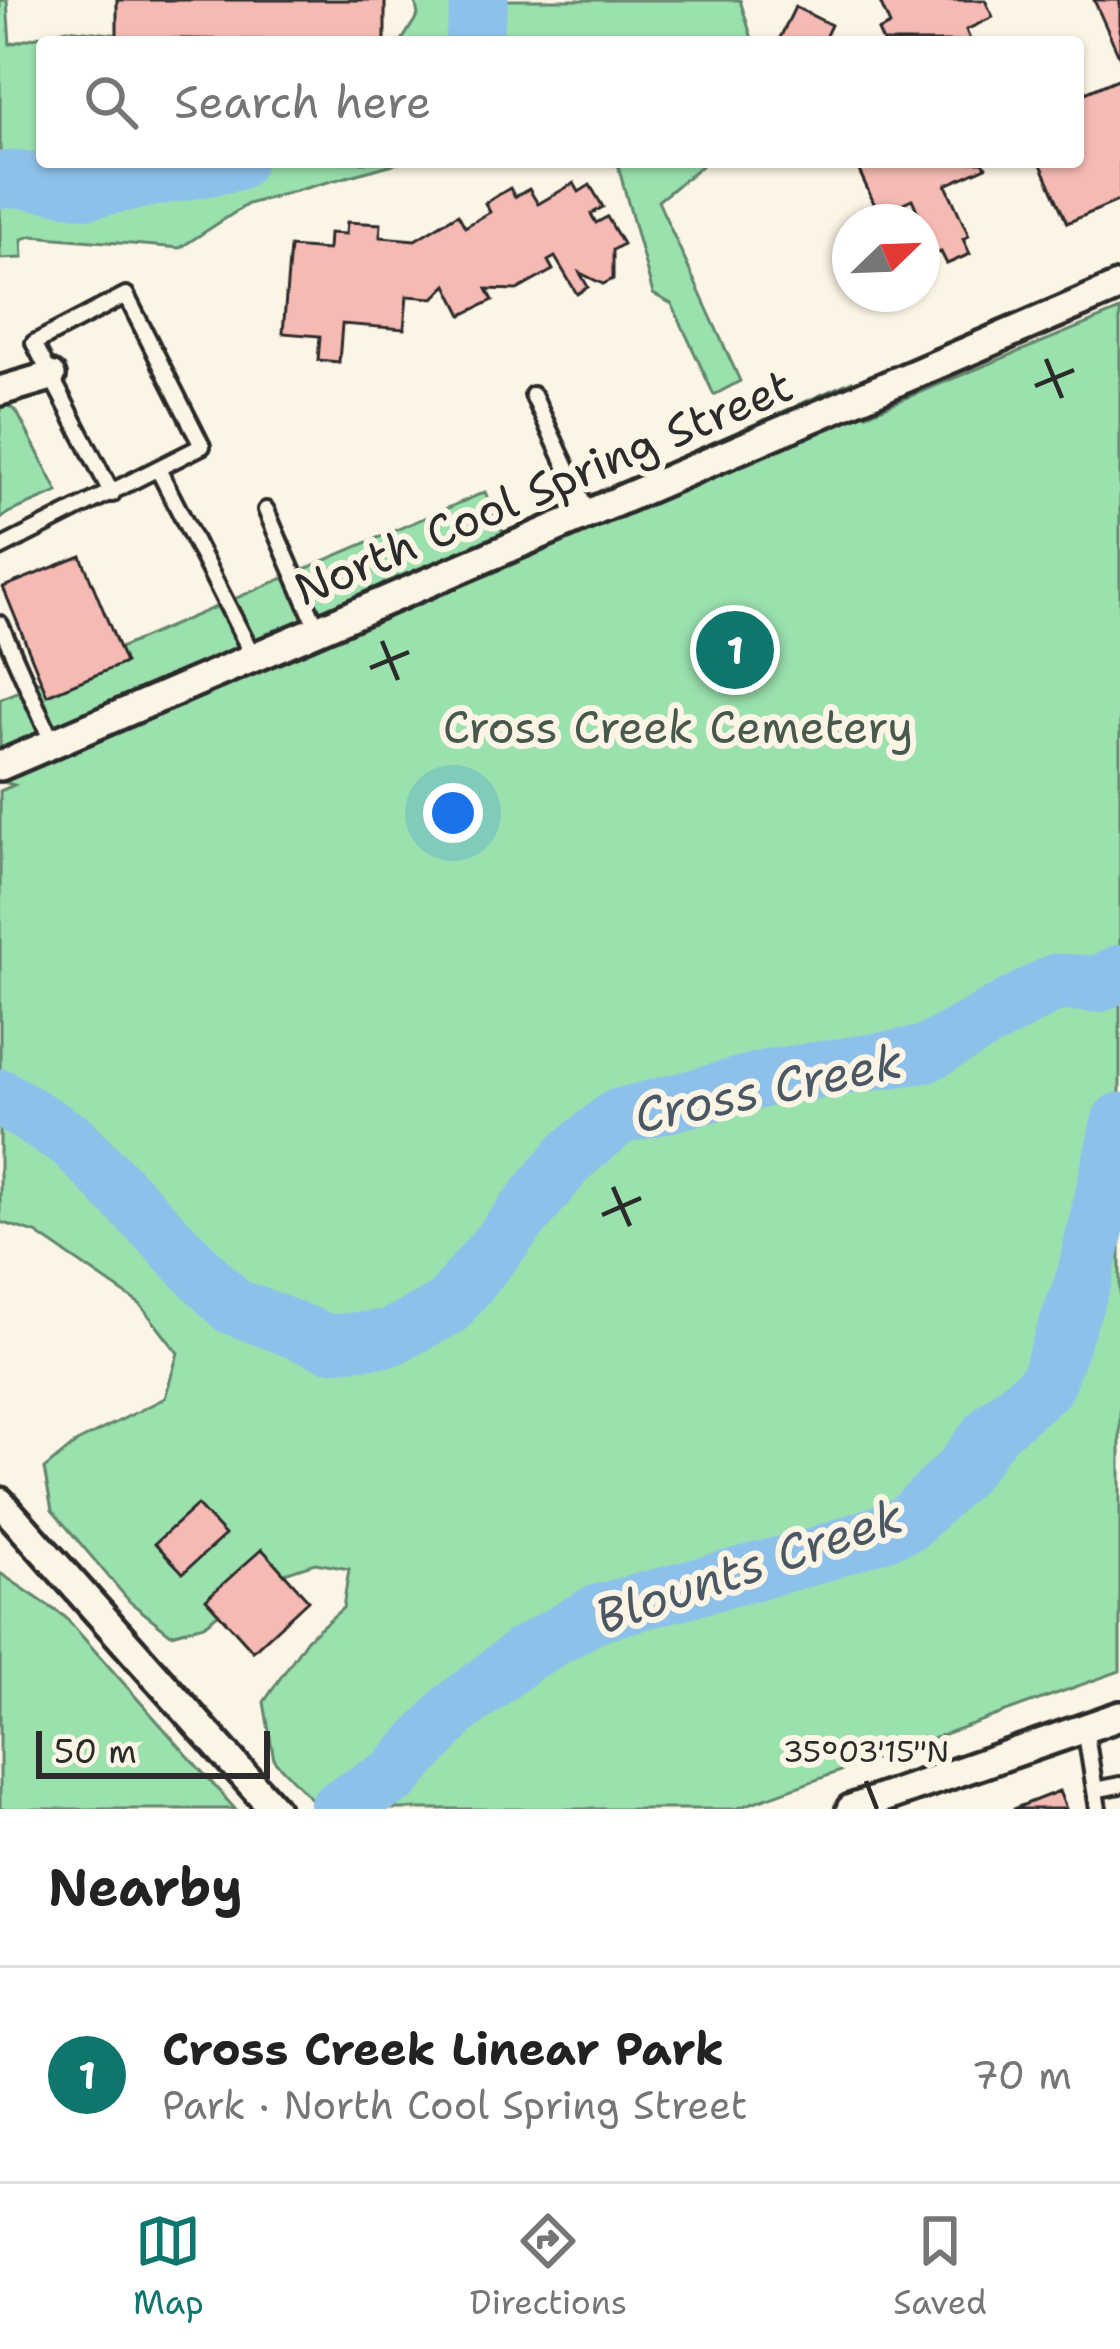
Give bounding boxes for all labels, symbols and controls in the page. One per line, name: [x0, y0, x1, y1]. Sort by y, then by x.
search box: [36, 36, 1084, 168]
icon: search: [78, 69, 144, 135]
text: Search here: [174, 72, 431, 132]
north arrow: [832, 204, 940, 312]
street label: North Cool Spring Street: [285, 355, 801, 619]
pin: 1: [696, 605, 774, 695]
park label: Cross Creek Cemetery: [443, 697, 913, 757]
your location: [423, 783, 483, 843]
water label: Cross Creek: [628, 1028, 908, 1148]
water label: Blounts Creek: [587, 1483, 911, 1649]
scale bar: [36, 1725, 270, 1778]
text: 50 m: [54, 1729, 137, 1774]
text: 35°03'15"N: [783, 1731, 949, 1772]
text: Nearby: [48, 1853, 243, 1921]
text: Cross Creek Linear Park: [162, 2019, 724, 2079]
text: 1: [78, 2049, 96, 2101]
text: 70 m: [971, 2049, 1072, 2101]
text: Park · North Cool Spring Street: [162, 2079, 748, 2131]
tab: Map: [133, 2208, 204, 2325]
tab: Directions: [470, 2208, 627, 2325]
tab: Saved: [893, 2208, 987, 2325]

